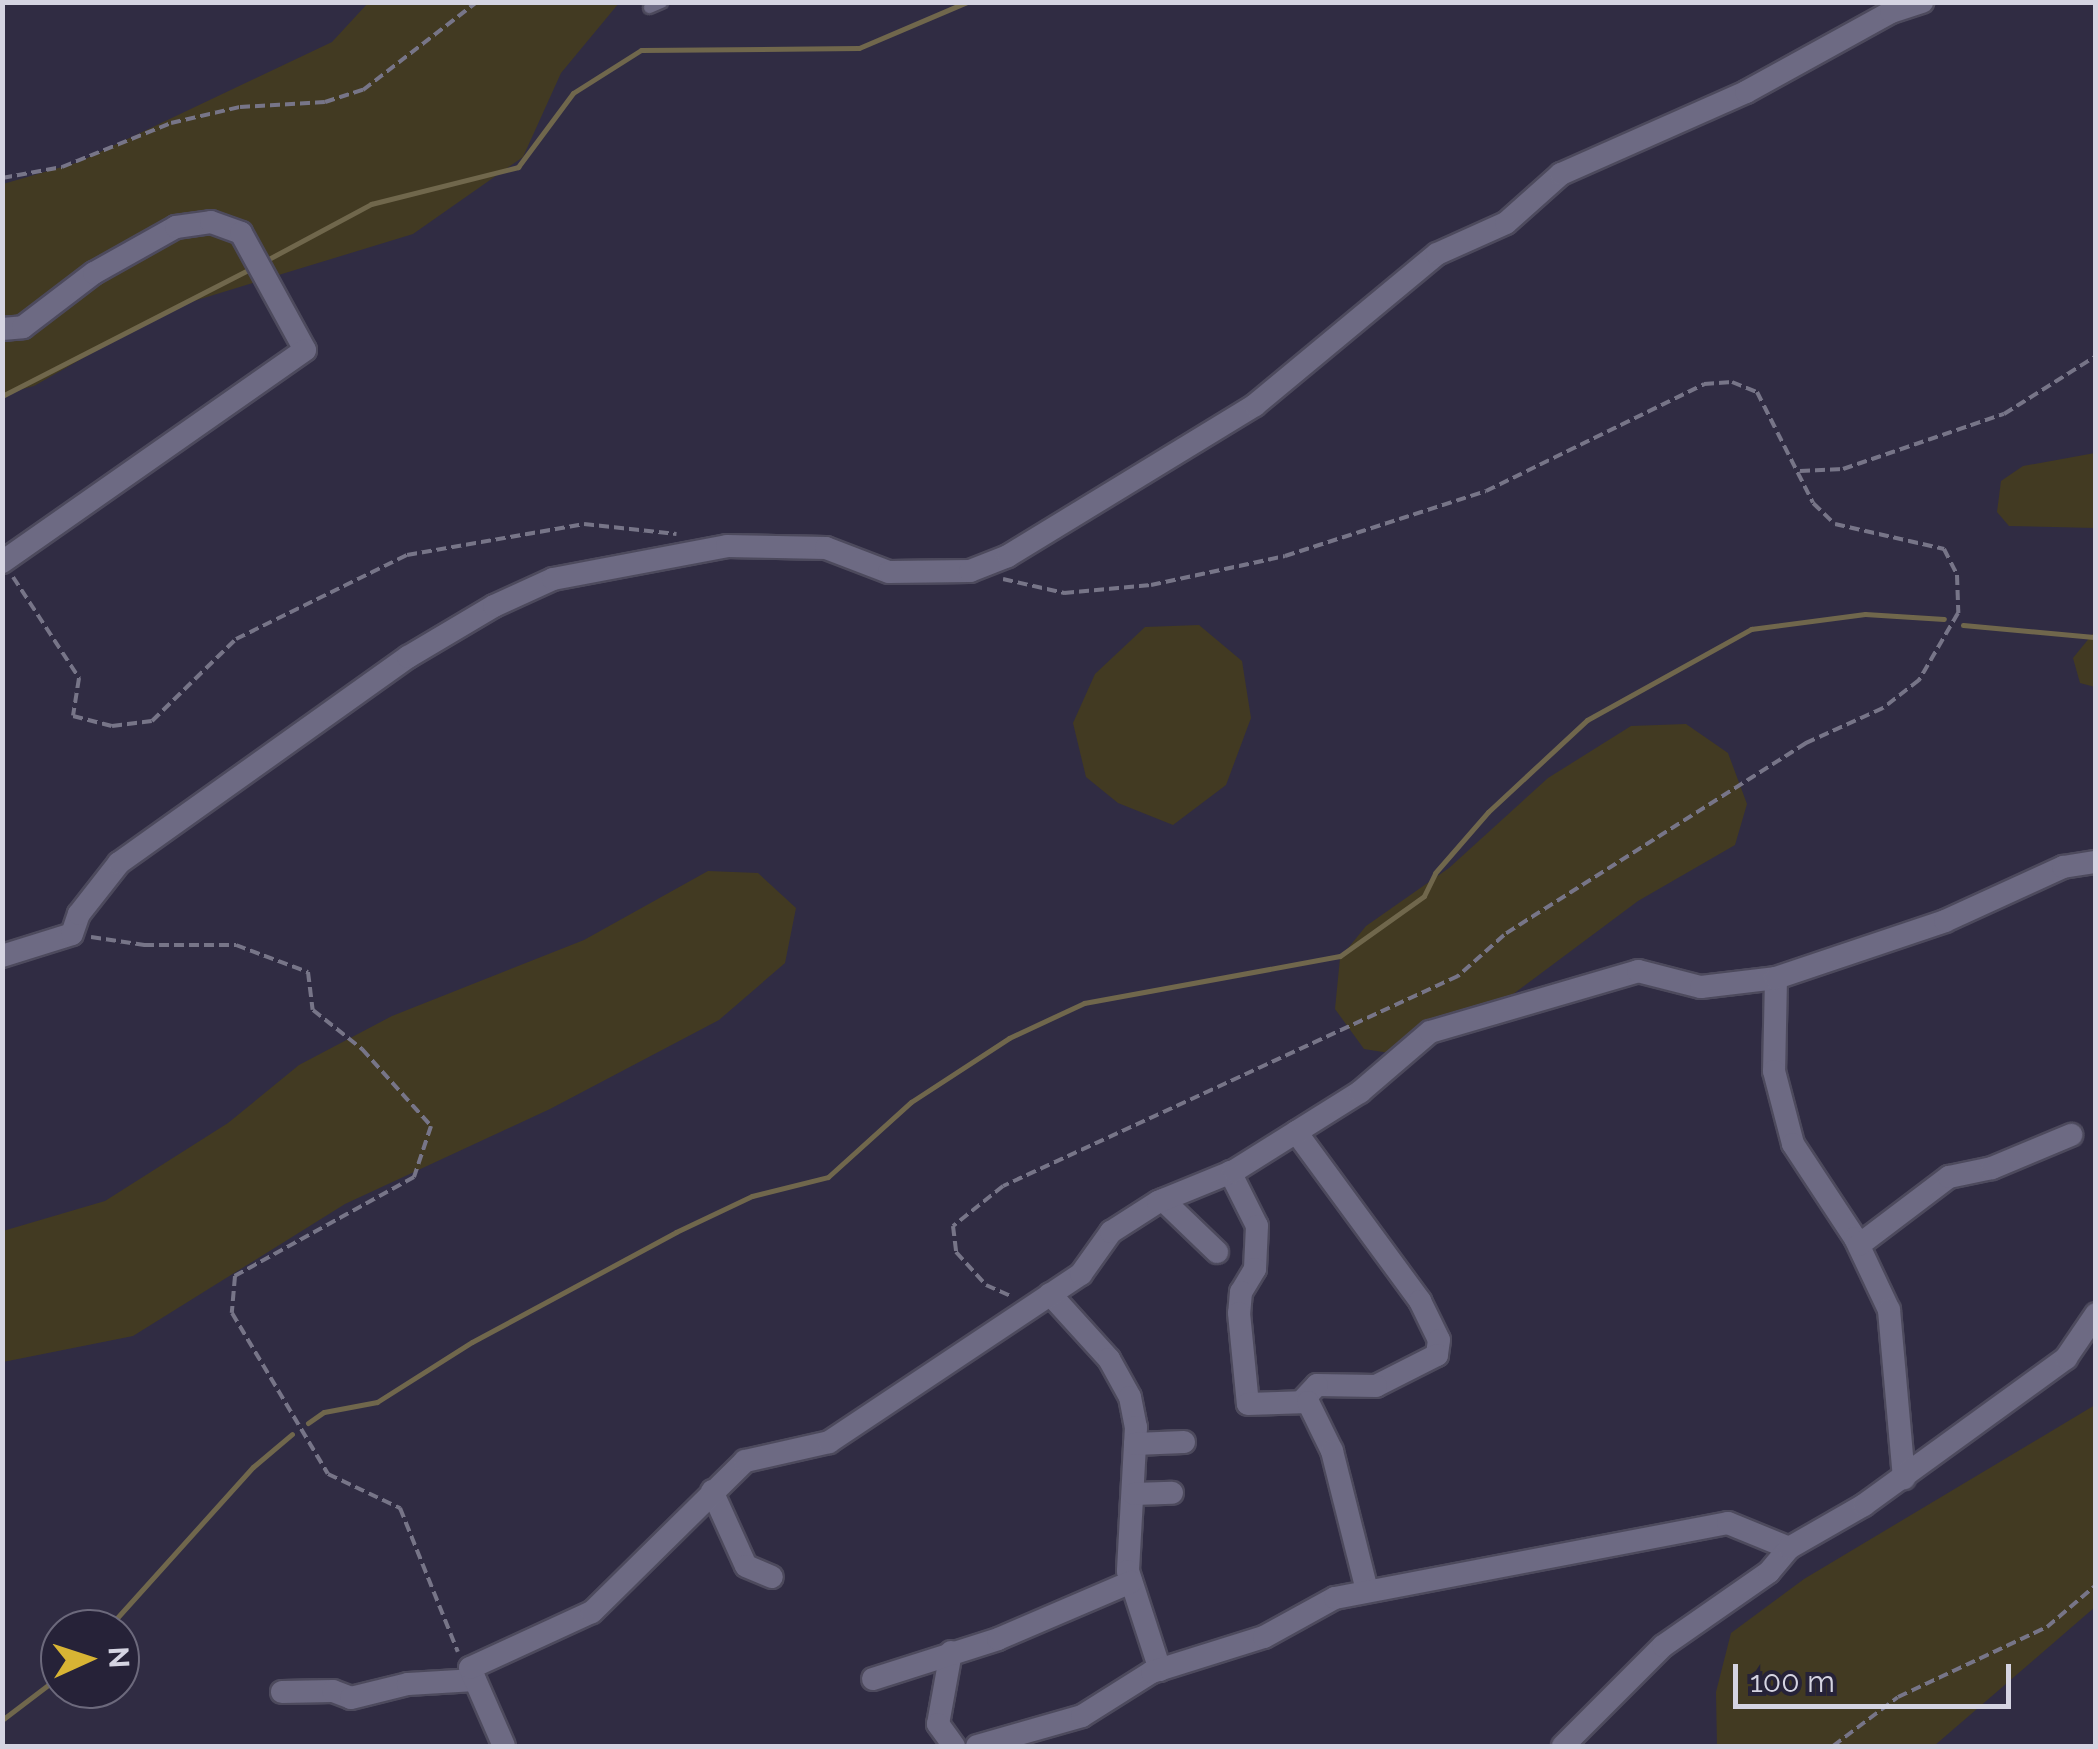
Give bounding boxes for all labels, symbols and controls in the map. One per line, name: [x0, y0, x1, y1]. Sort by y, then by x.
north arrow: [40, 1609, 140, 1709]
scale bar: [1738, 1644, 2016, 1706]
text: N: [101, 1646, 135, 1669]
text: 100 m: [1750, 1664, 1835, 1699]

